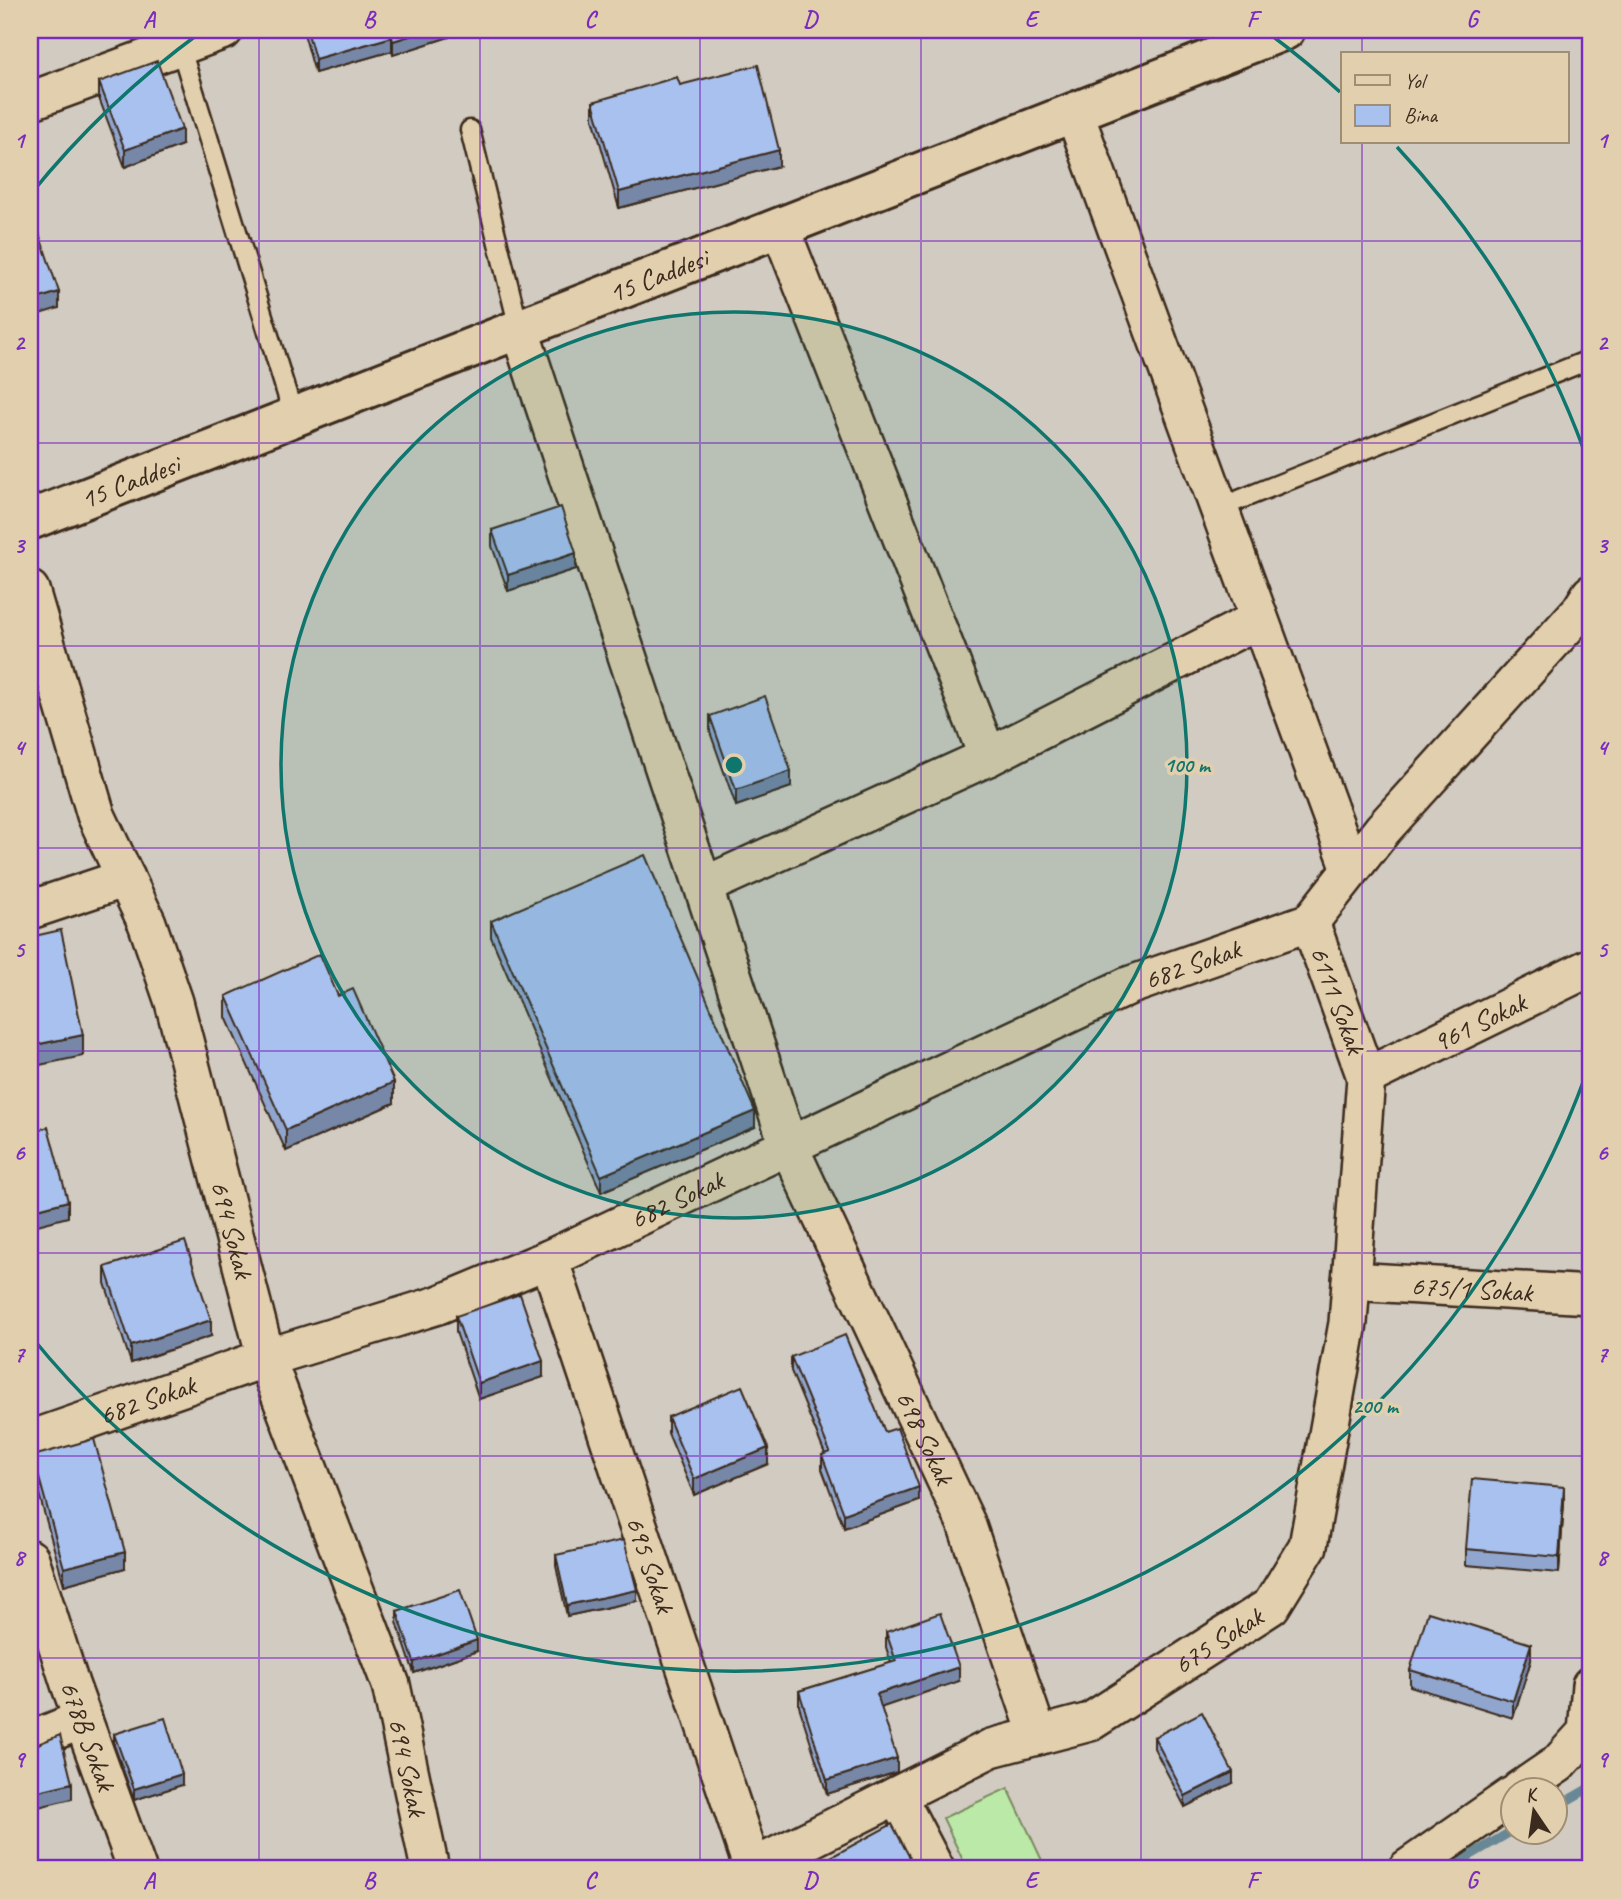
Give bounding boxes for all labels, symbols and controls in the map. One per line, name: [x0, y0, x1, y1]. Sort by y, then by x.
text: A: [143, 5, 157, 34]
text: B: [363, 5, 377, 34]
text: C: [585, 5, 599, 34]
text: D: [803, 5, 819, 34]
text: E: [1025, 5, 1041, 34]
text: F: [1247, 5, 1263, 34]
text: G: [1466, 5, 1481, 34]
legend: [1341, 52, 1568, 144]
text: Yol: [1404, 68, 1428, 94]
text: Bina: [1404, 102, 1439, 128]
text: 1: [14, 126, 27, 155]
text: 1: [1597, 126, 1610, 155]
street label: 15 Caddesi: [603, 238, 716, 310]
text: 2: [14, 328, 27, 357]
text: 2: [1597, 328, 1610, 357]
street label: 15 Caddesi: [75, 445, 188, 516]
text: 3: [14, 531, 27, 560]
text: 3: [1597, 531, 1610, 560]
text: 4: [14, 733, 27, 762]
text: 4: [1597, 733, 1610, 762]
text: 100 m: [1164, 752, 1212, 778]
centre of rings: [722, 753, 746, 777]
street label: 682 Sokak: [1139, 930, 1246, 996]
text: 5: [14, 935, 26, 964]
text: 5: [1597, 935, 1609, 964]
street label: 6111 Sokak: [1302, 941, 1374, 1060]
street label: 961 Sokak: [1427, 983, 1533, 1059]
text: 6: [14, 1138, 27, 1167]
text: 6: [1597, 1138, 1610, 1167]
street label: 682 Sokak: [624, 1161, 731, 1236]
street label: 694 Sokak: [203, 1177, 263, 1283]
street label: 675/1 Sokak: [1410, 1267, 1535, 1309]
text: 7: [14, 1340, 27, 1369]
text: 7: [1597, 1340, 1610, 1369]
street label: 682 Sokak: [94, 1366, 202, 1432]
street label: 698 Sokak: [889, 1385, 963, 1491]
text: 200 m: [1352, 1393, 1400, 1419]
street label: 695 Sokak: [619, 1512, 684, 1619]
text: 8: [14, 1543, 27, 1572]
text: 8: [1597, 1543, 1610, 1572]
street label: 675 Sokak: [1167, 1598, 1271, 1682]
street label: 678B Sokak: [53, 1676, 125, 1797]
street label: 694 Sokak: [381, 1715, 436, 1821]
text: 9: [14, 1745, 27, 1774]
text: 9: [1597, 1745, 1610, 1774]
north arrow: [1498, 1776, 1568, 1846]
text: K: [1523, 1782, 1542, 1808]
text: A: [143, 1866, 157, 1895]
text: B: [363, 1866, 377, 1895]
text: C: [585, 1866, 599, 1895]
text: D: [803, 1866, 819, 1895]
text: E: [1025, 1866, 1041, 1895]
text: F: [1247, 1866, 1263, 1895]
text: G: [1466, 1866, 1481, 1895]

